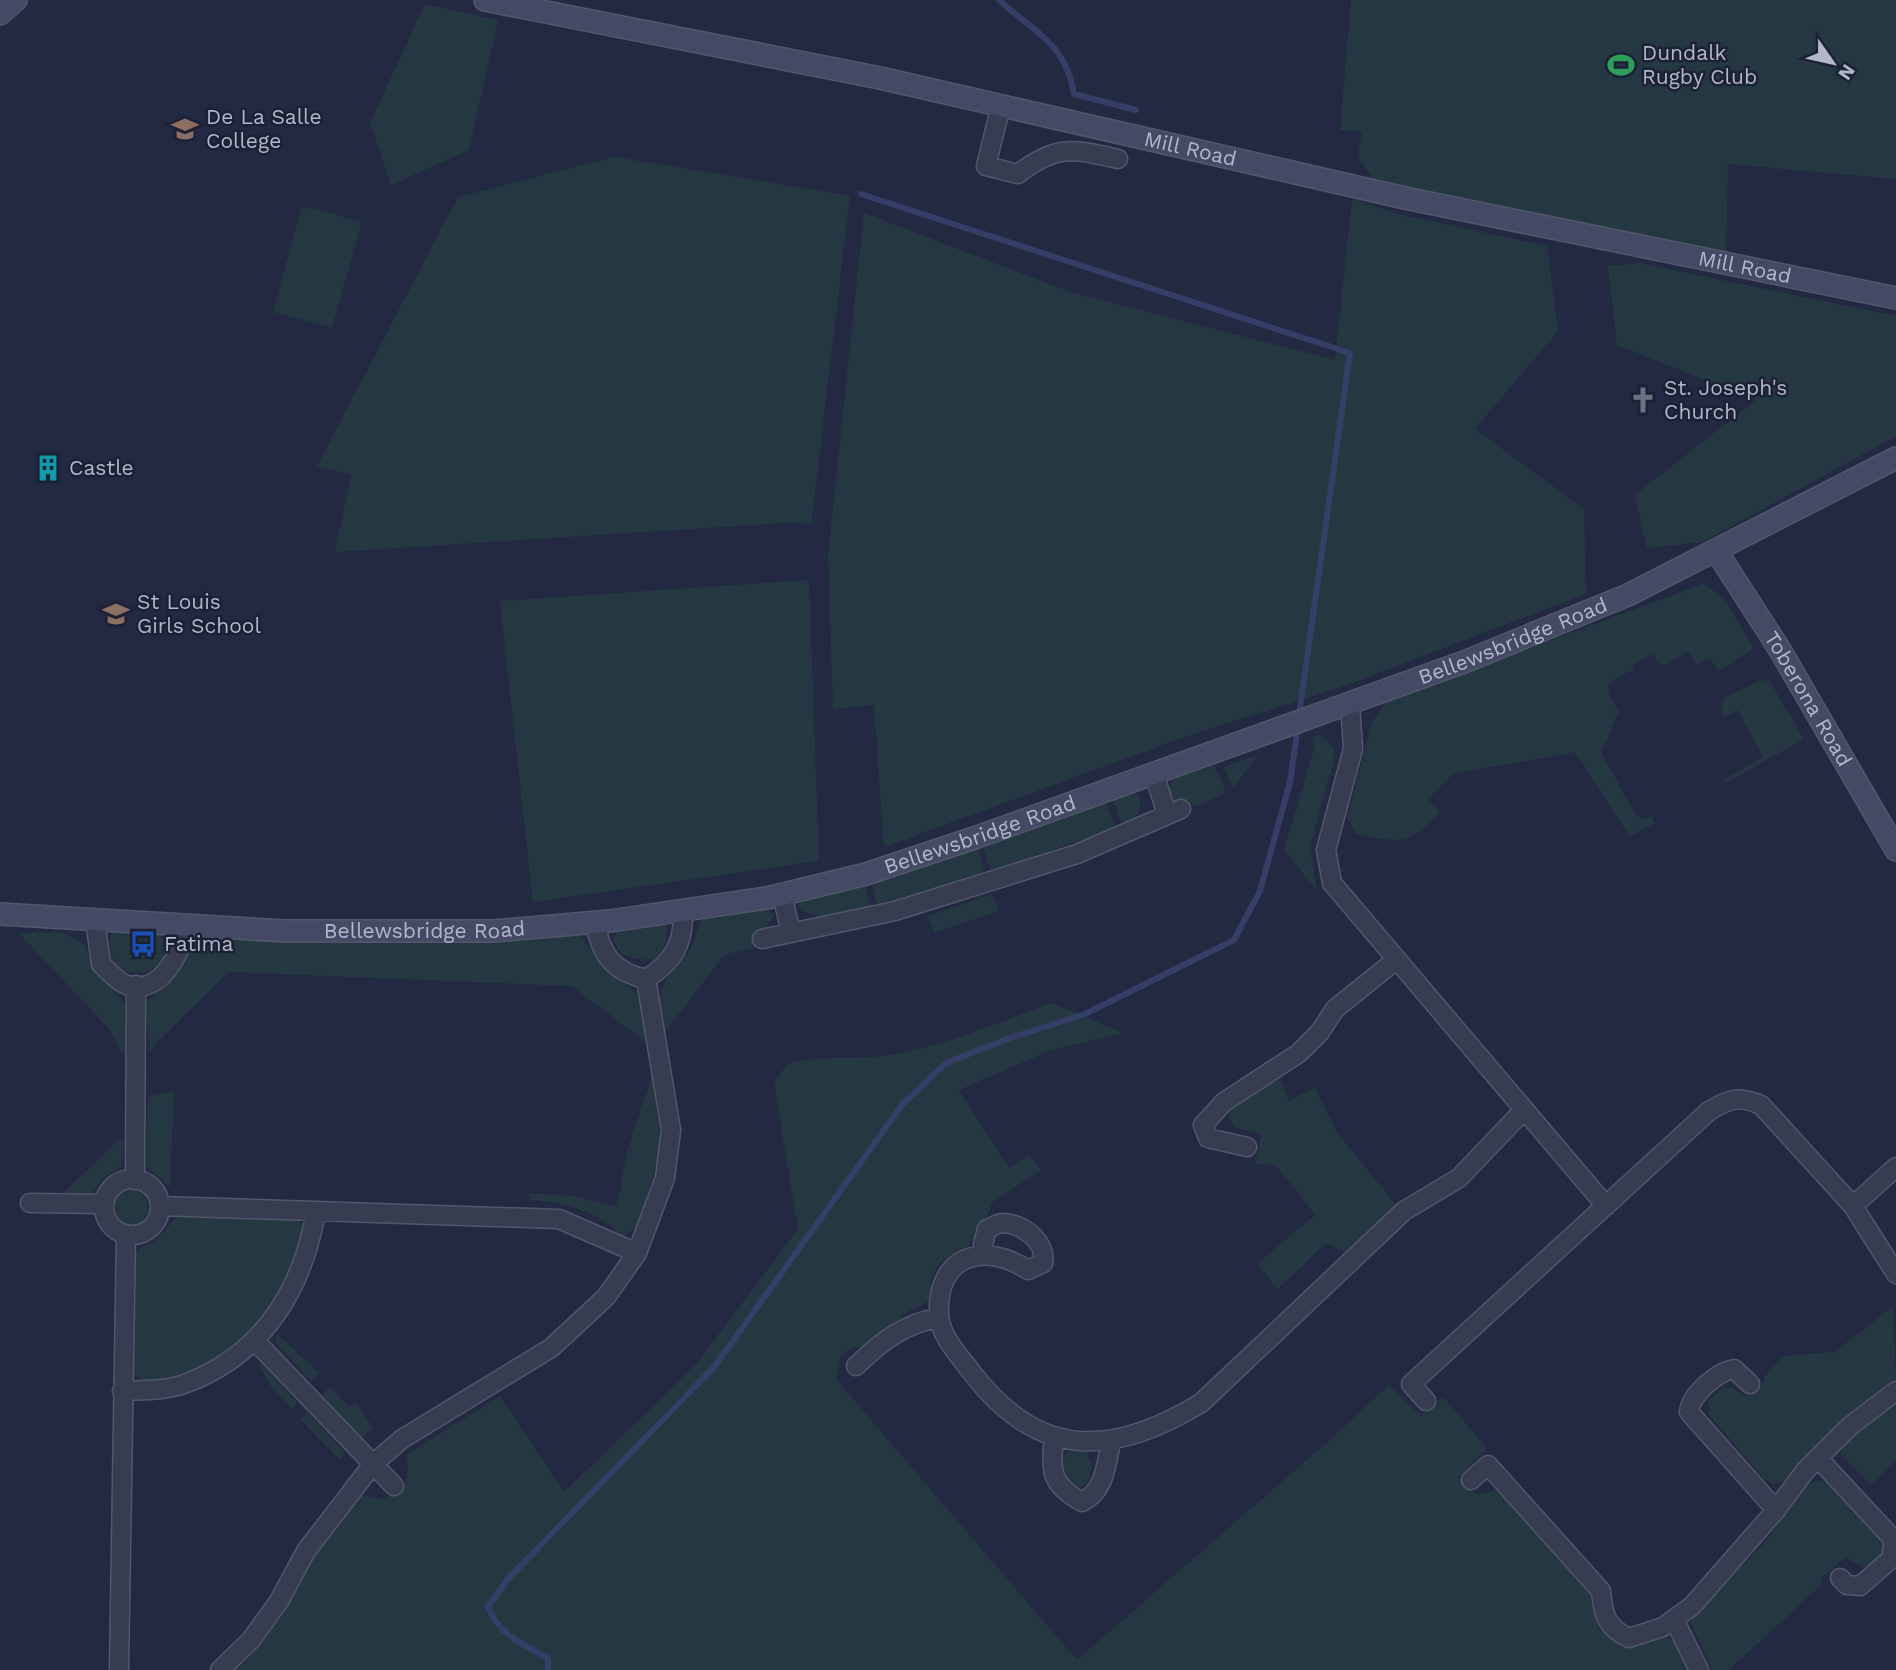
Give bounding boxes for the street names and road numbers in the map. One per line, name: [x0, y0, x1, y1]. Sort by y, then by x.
street label: Mill Road: [1142, 126, 1239, 171]
street label: Mill Road: [1696, 245, 1794, 288]
street label: Bellewsbridge Road: [1415, 592, 1611, 689]
street label: Toberona Road: [1759, 627, 1858, 771]
street label: Bellewsbridge Road: [881, 790, 1079, 879]
street label: Bellewsbridge Road: [324, 915, 526, 943]

